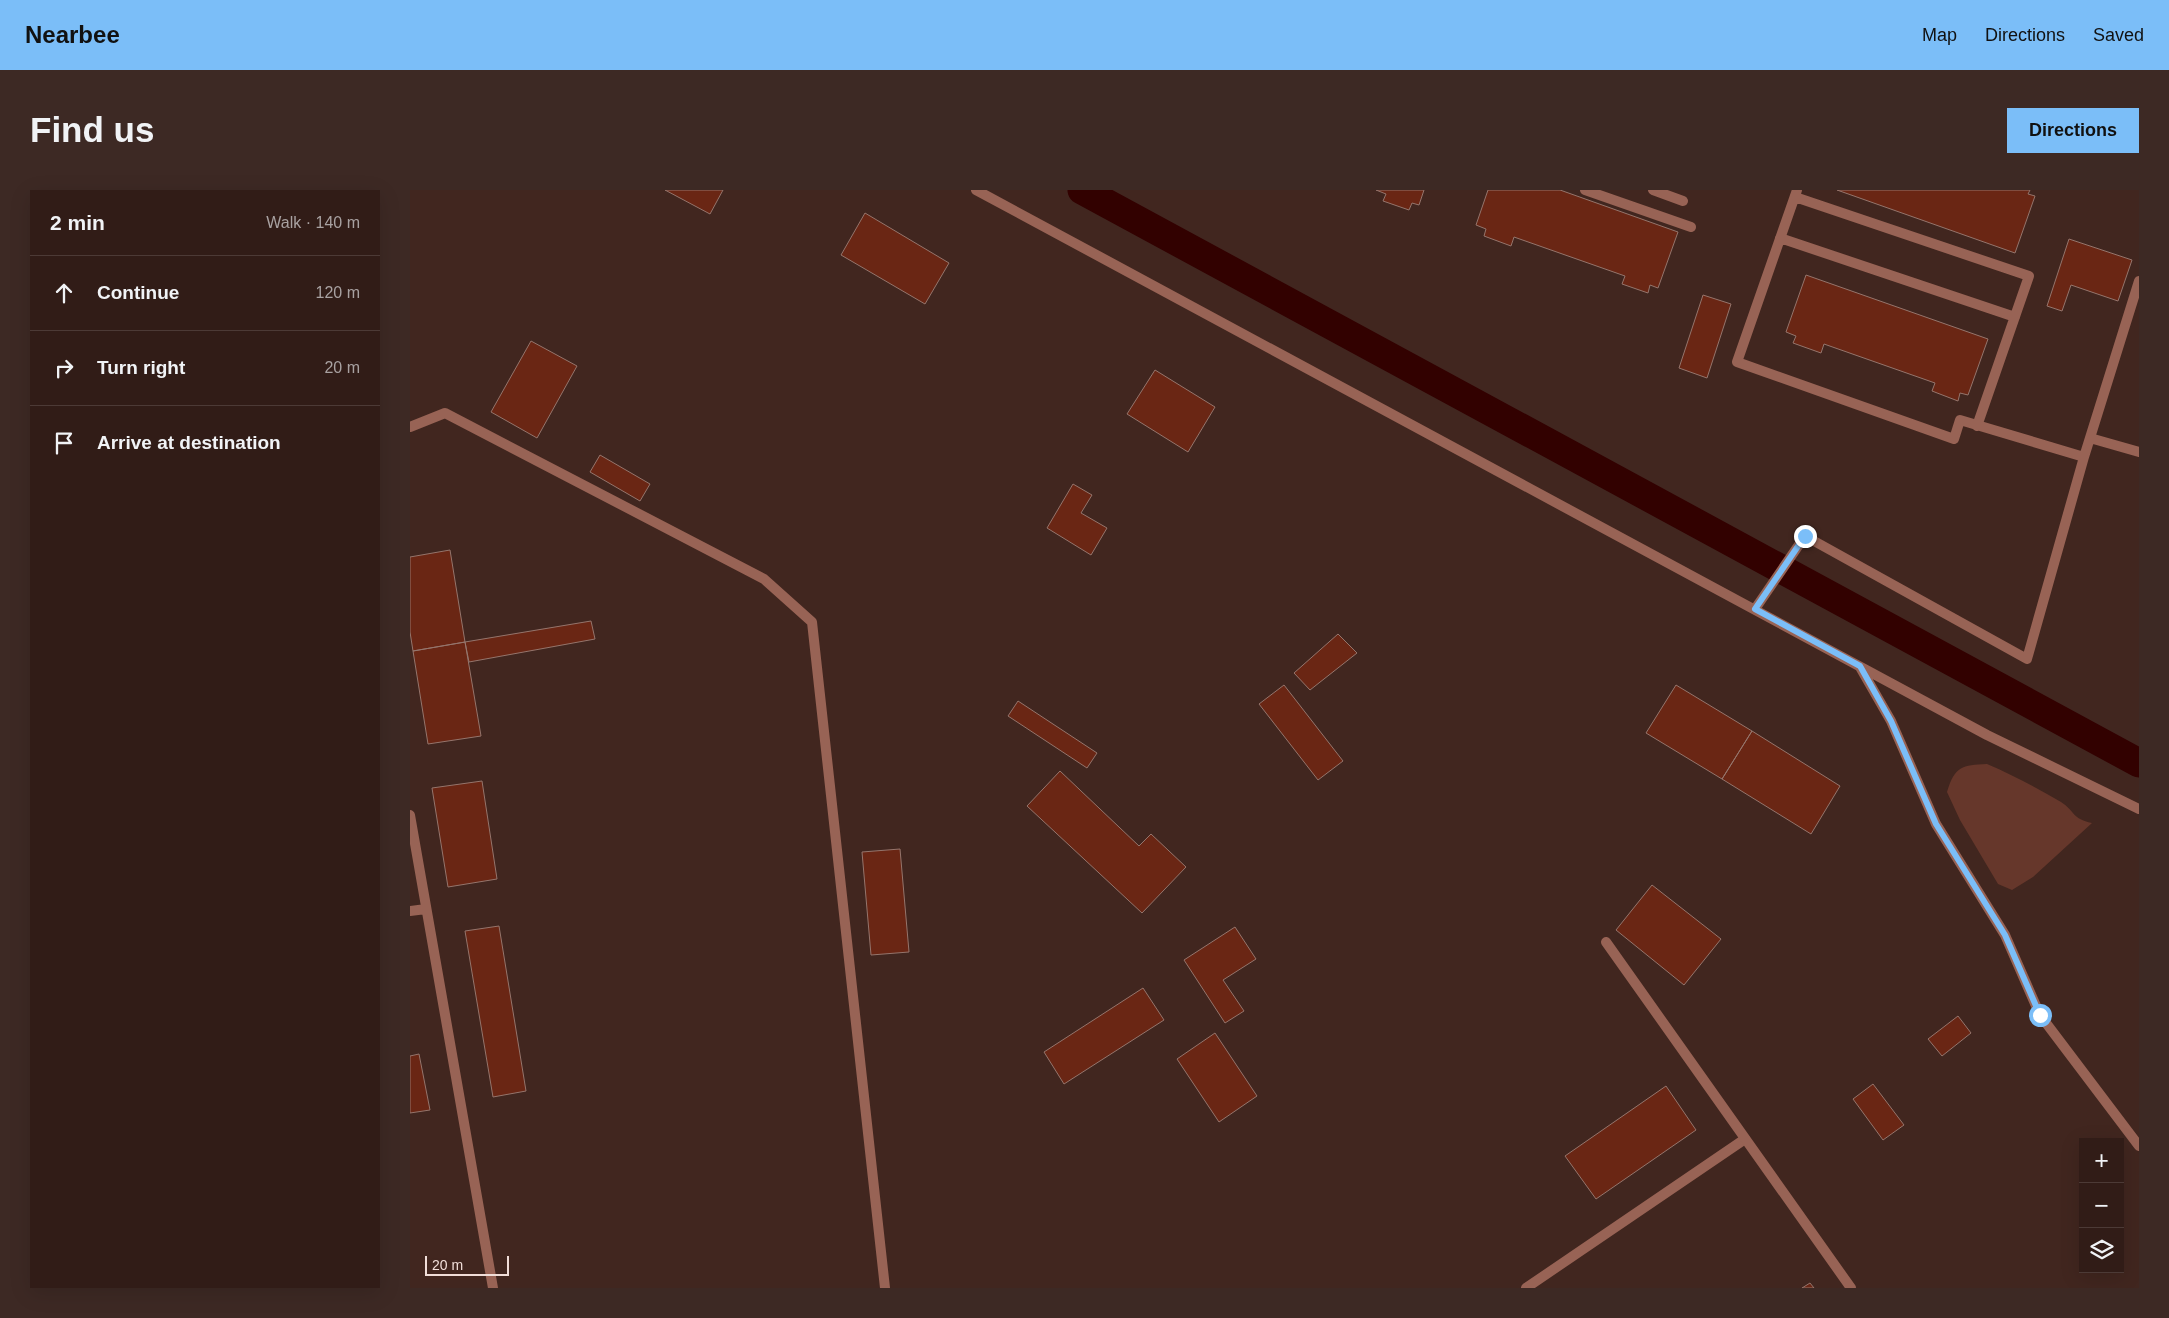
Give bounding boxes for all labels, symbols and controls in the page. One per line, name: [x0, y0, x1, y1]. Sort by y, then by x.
text: Nearbee: [25, 21, 120, 48]
text: Map: [1922, 25, 1957, 45]
text: Directions: [1985, 25, 2065, 45]
text: Saved: [2093, 25, 2144, 45]
button: Directions: [2007, 108, 2139, 153]
text: Find us: [30, 110, 154, 149]
text: 2 min: [50, 211, 105, 234]
text: Walk · 140 m: [266, 214, 360, 231]
icon: ahead: [50, 279, 78, 307]
text: Continue: [97, 282, 179, 303]
text: 120 m: [316, 284, 360, 301]
icon: right: [50, 354, 78, 382]
text: Turn right: [97, 357, 185, 378]
text: 20 m: [324, 359, 360, 376]
icon: arrive: [50, 429, 78, 457]
text: Arrive at destination: [97, 432, 281, 453]
route end: [1794, 525, 1817, 548]
route start: [2029, 1004, 2052, 1027]
map controls: [2079, 1138, 2124, 1273]
button: +: [2079, 1138, 2124, 1183]
button: −: [2079, 1183, 2124, 1228]
button: layers: [2079, 1228, 2124, 1273]
scale bar: [425, 1253, 509, 1276]
text: 20 m: [432, 1257, 463, 1273]

